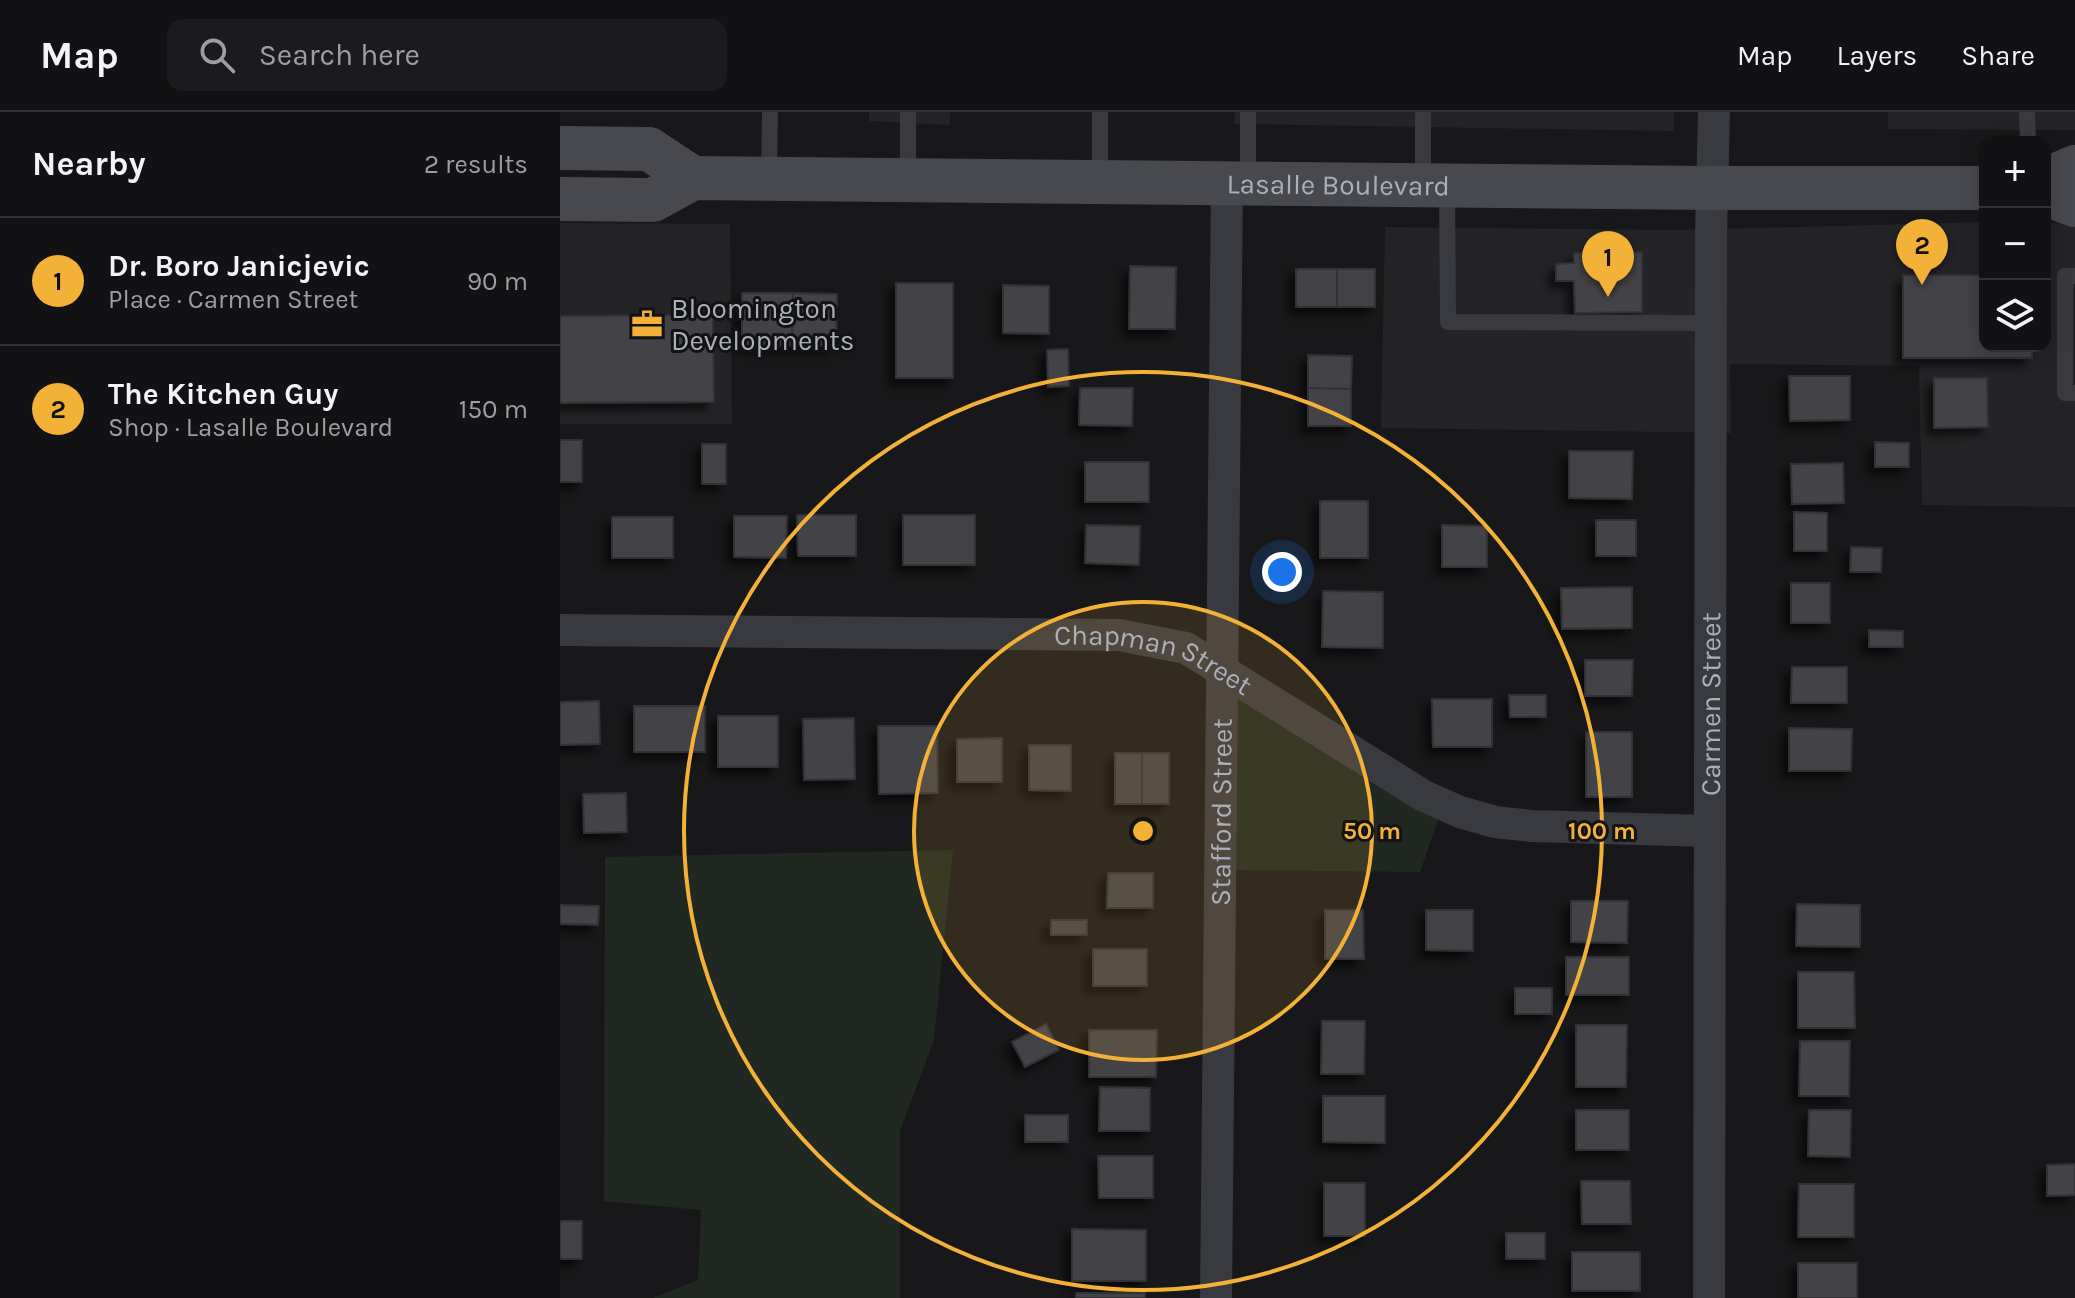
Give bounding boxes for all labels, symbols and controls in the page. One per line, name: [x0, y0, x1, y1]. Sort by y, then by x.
search box: [167, 19, 727, 91]
text: Map: [40, 33, 119, 78]
icon: search: [195, 33, 239, 77]
text: Search here: [259, 37, 420, 73]
text: Map: [1737, 39, 1792, 72]
text: Layers: [1836, 39, 1917, 72]
text: Share: [1961, 39, 2035, 72]
map controls: [1979, 136, 2051, 352]
button: +: [1979, 136, 2051, 208]
text: Nearby: [32, 144, 146, 184]
text: 2 results: [424, 149, 528, 180]
street label: Lasalle Boulevard: [1226, 167, 1450, 202]
button: −: [1979, 208, 2051, 280]
pin: 2: [1896, 219, 1948, 285]
pin: 1: [1582, 231, 1634, 297]
text: Dr. Boro Janicjevic: [108, 248, 370, 284]
text: 1: [53, 266, 63, 297]
text: 90 m: [467, 266, 528, 297]
button: layers: [1979, 280, 2051, 352]
text: Place · Carmen Street: [108, 284, 358, 315]
place label: Bloomington Developments: [671, 292, 855, 357]
office icon: Bloomington Developments: [630, 307, 664, 341]
text: The Kitchen Guy: [108, 376, 338, 412]
text: 2: [50, 394, 66, 425]
text: 150 m: [459, 394, 528, 425]
text: Shop · Lasalle Boulevard: [108, 412, 393, 443]
your location: [1262, 552, 1302, 592]
street label: Carmen Street: [1694, 612, 1727, 796]
street label: Chapman Street: [1054, 618, 1258, 702]
street label: Stafford Street: [1204, 718, 1239, 906]
centre of rings: [1129, 817, 1157, 845]
text: 50 m: [1343, 817, 1401, 845]
text: 100 m: [1568, 817, 1636, 845]

